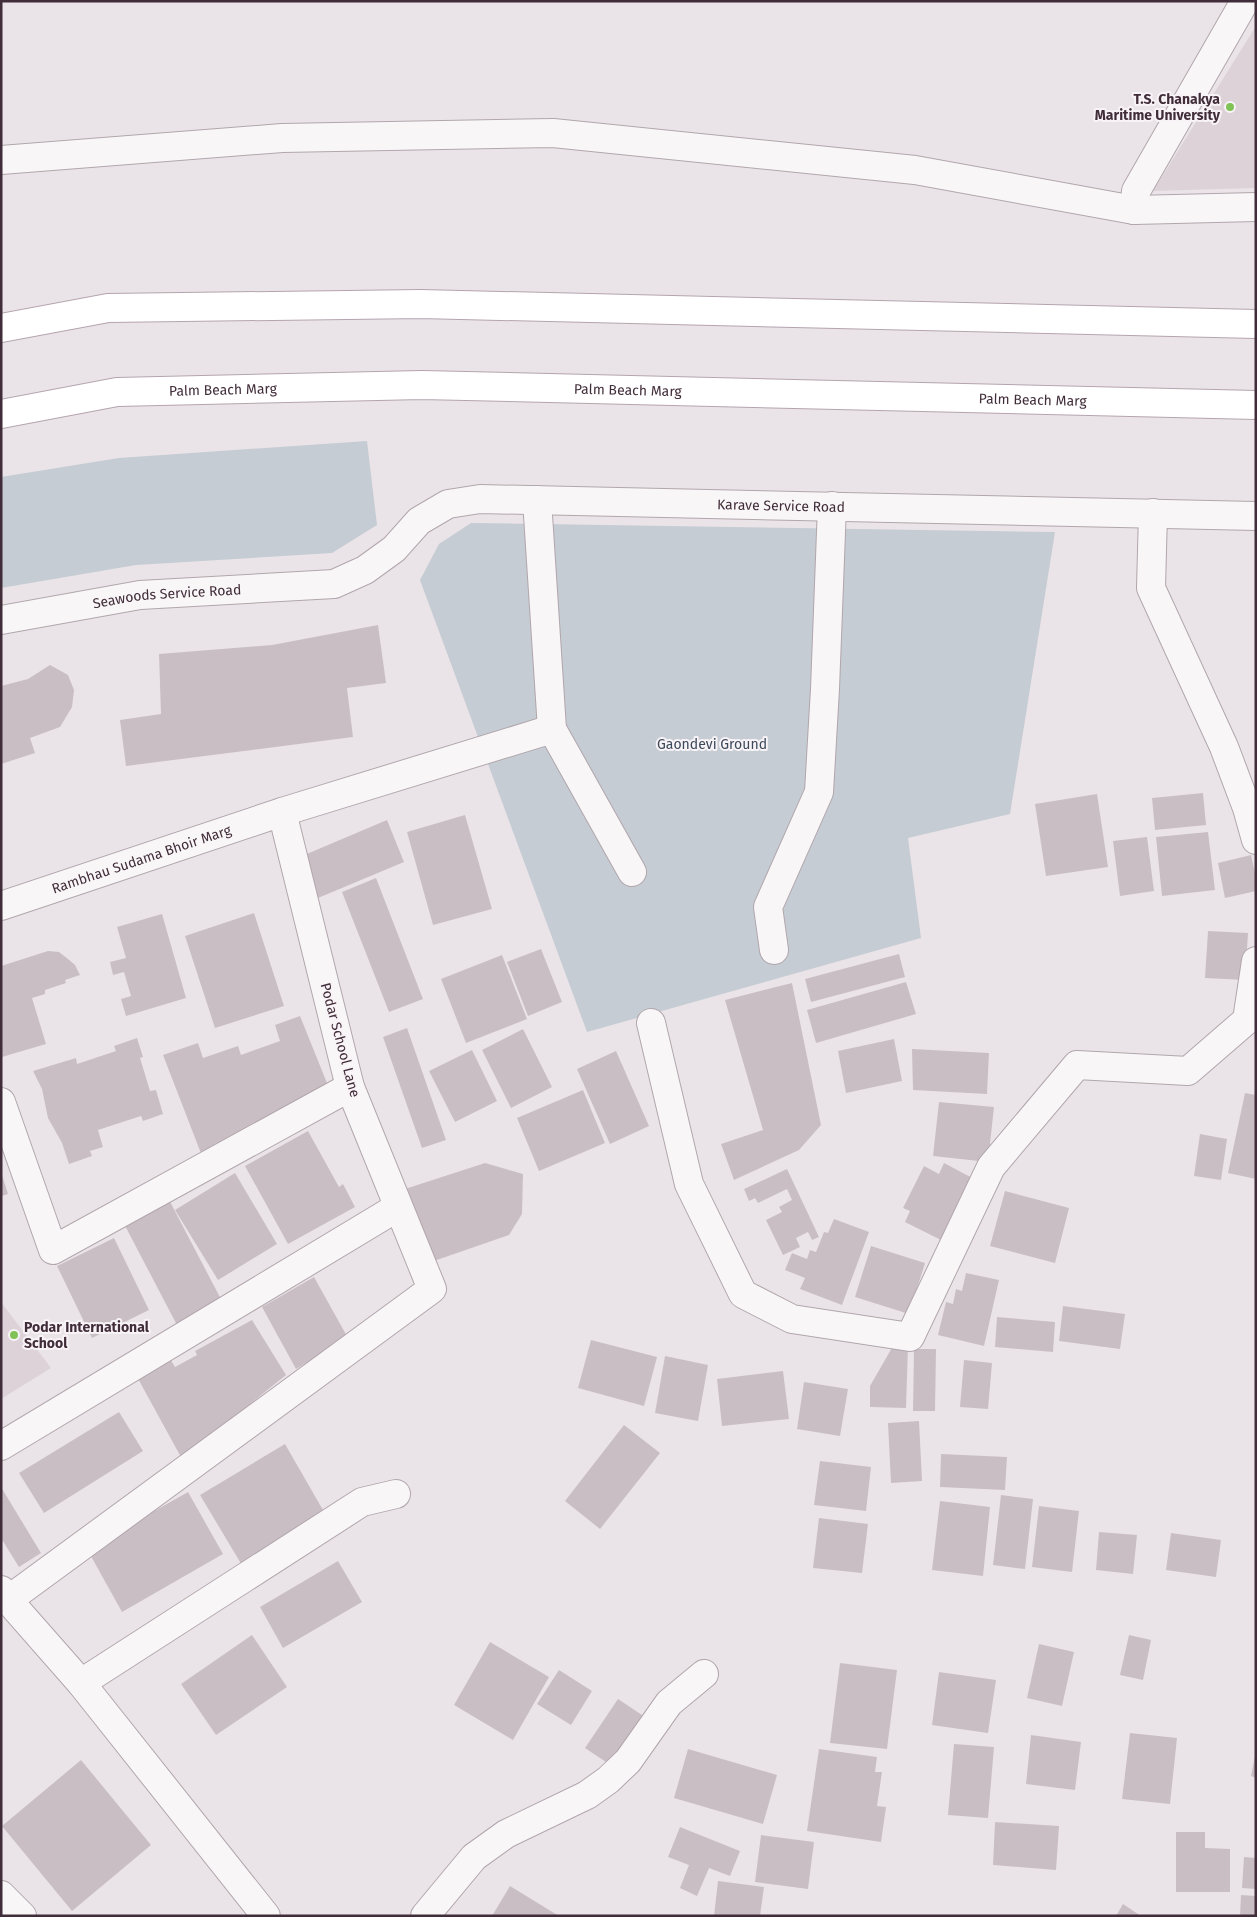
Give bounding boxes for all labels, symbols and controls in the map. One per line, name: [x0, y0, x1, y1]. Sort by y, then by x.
place label: T.S. Chanakya Maritime University: [1095, 91, 1221, 124]
marker: T.S. Chanakya Maritime University: [1224, 101, 1236, 113]
street label: Palm Beach Marg: [169, 380, 278, 399]
street label: Palm Beach Marg: [574, 380, 683, 400]
street label: Palm Beach Marg: [978, 390, 1088, 409]
street label: Karave Service Road: [717, 496, 845, 515]
street label: Seawoods Service Road: [91, 581, 242, 612]
park label: Gaondevi Ground: [657, 736, 767, 753]
street label: Rambhau Sudama Bhoir Marg: [49, 821, 234, 897]
street label: Podar School Lane: [317, 981, 363, 1099]
place label: Podar International School: [24, 1319, 150, 1352]
marker: Podar International School: [8, 1329, 20, 1341]

